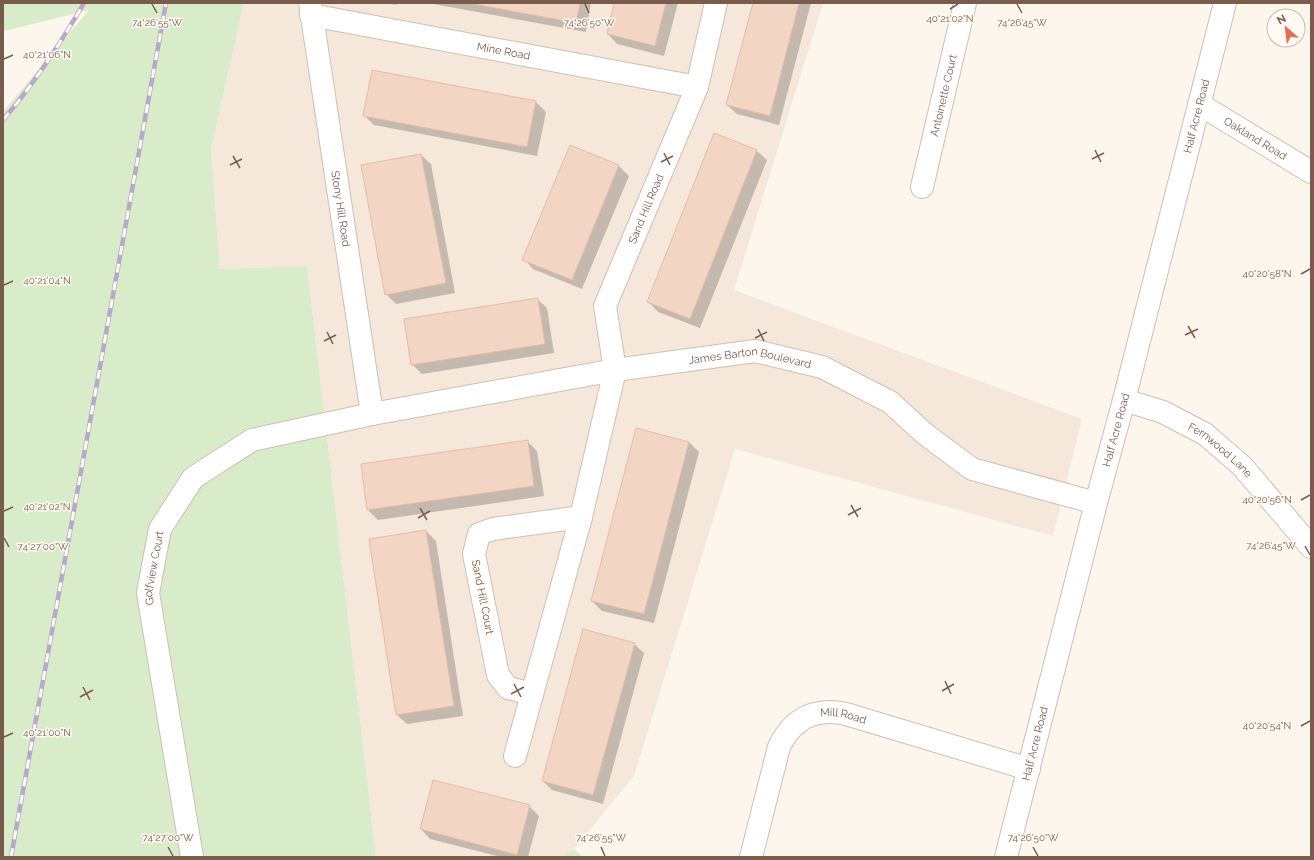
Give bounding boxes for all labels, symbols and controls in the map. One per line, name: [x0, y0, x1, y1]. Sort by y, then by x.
north arrow: [1266, 8, 1306, 48]
text: N: [1275, 12, 1288, 27]
text: 40°21'02"N: [926, 13, 974, 24]
text: 74°26'55"W: [132, 17, 183, 28]
text: 74°26'50"W: [564, 17, 615, 28]
text: 74°26'45"W: [997, 17, 1047, 28]
street label: Mine Road: [476, 40, 532, 63]
text: 40°21'06"N: [23, 49, 71, 60]
street label: Antoinette Court: [928, 53, 960, 138]
street label: Half Acre Road: [1181, 78, 1212, 154]
street label: Oakland Road: [1221, 115, 1289, 163]
street label: Stony Hill Road: [328, 170, 353, 248]
street label: Sand Hill Road: [626, 172, 667, 246]
text: 40°20'58"N: [1242, 268, 1292, 279]
text: 40°21'04"N: [23, 275, 71, 286]
street label: James Barton Boulevard: [688, 345, 813, 371]
street label: Half Acre Road: [1100, 392, 1133, 468]
street label: Fernwood Lane: [1186, 420, 1255, 481]
text: 40°20'56"N: [1242, 494, 1292, 505]
text: 40°21'02"N: [23, 501, 71, 512]
street label: Golfview Court: [142, 530, 167, 606]
text: 74°26'45"W: [1246, 540, 1296, 551]
text: 74°27'00"W: [18, 541, 69, 552]
street label: Sand Hill Court: [469, 559, 496, 636]
street label: Half Acre Road: [1020, 705, 1051, 782]
street label: Mill Road: [820, 706, 868, 727]
text: 40°20'54"N: [1243, 720, 1291, 731]
text: 40°21'00"N: [23, 727, 71, 738]
text: 74°27'00"W: [143, 832, 194, 843]
text: 74°26'55"W: [576, 832, 627, 843]
text: 74°26'50"W: [1008, 832, 1059, 843]

